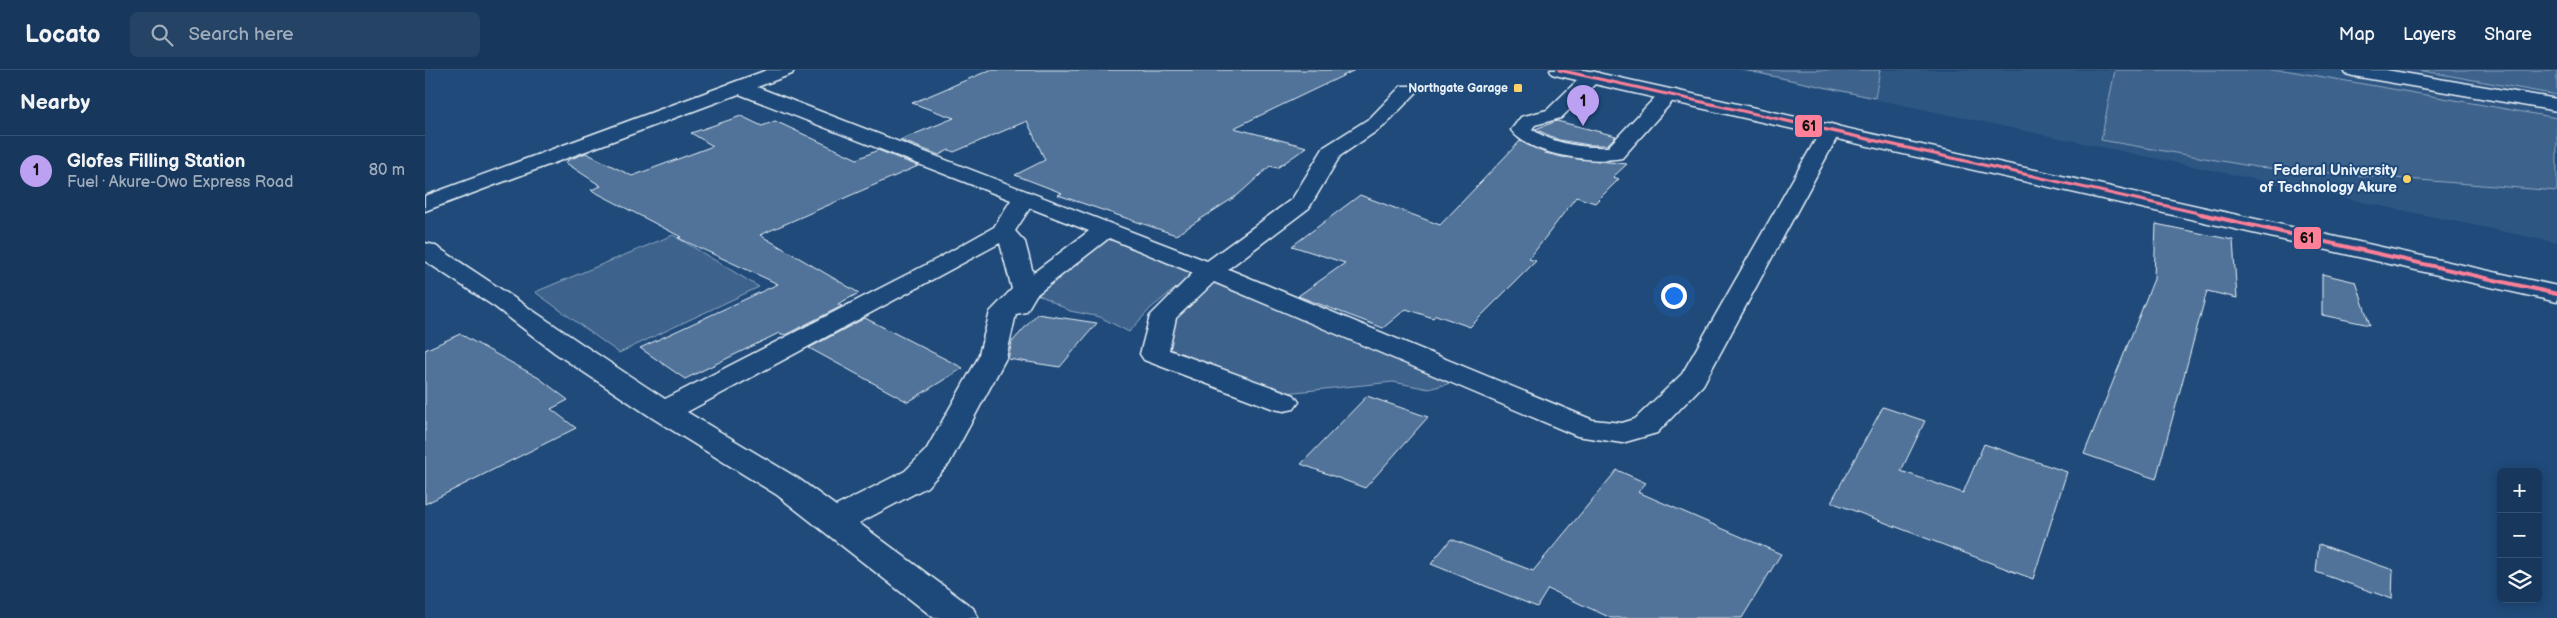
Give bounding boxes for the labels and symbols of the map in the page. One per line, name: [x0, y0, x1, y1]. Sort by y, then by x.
place label: Northgate Garage: [1408, 81, 1508, 96]
marker: Northgate Garage: [1512, 82, 1524, 94]
pin: 1: [1567, 85, 1599, 126]
line badge: 61: [1794, 114, 1823, 138]
text: 61: [1802, 118, 1816, 135]
place label: Federal University of Technology Akure: [2259, 161, 2397, 197]
marker: Federal University of Technology Akure: [2401, 173, 2413, 185]
line badge: 61: [2293, 226, 2322, 250]
text: 61: [2300, 230, 2314, 247]
your location: [1661, 283, 1687, 309]

